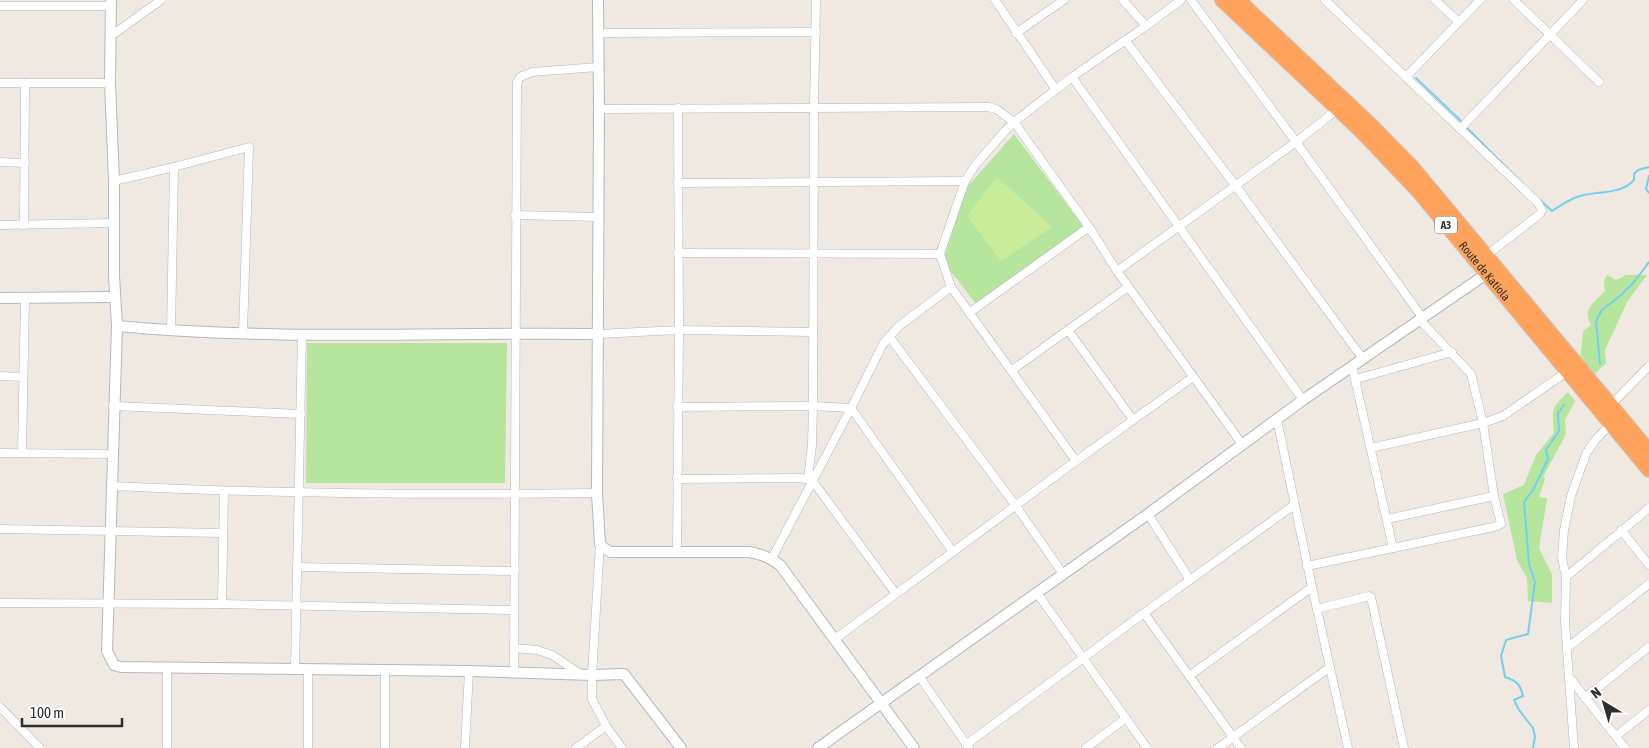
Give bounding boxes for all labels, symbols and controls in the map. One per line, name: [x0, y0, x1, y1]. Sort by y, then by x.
road number: A3: [1435, 216, 1457, 234]
street label: Route de Katiola: [1456, 239, 1513, 304]
north arrow: [1579, 678, 1629, 728]
text: N: [1588, 684, 1604, 702]
scale bar: [22, 696, 122, 728]
text: 100 m: [30, 704, 64, 721]

